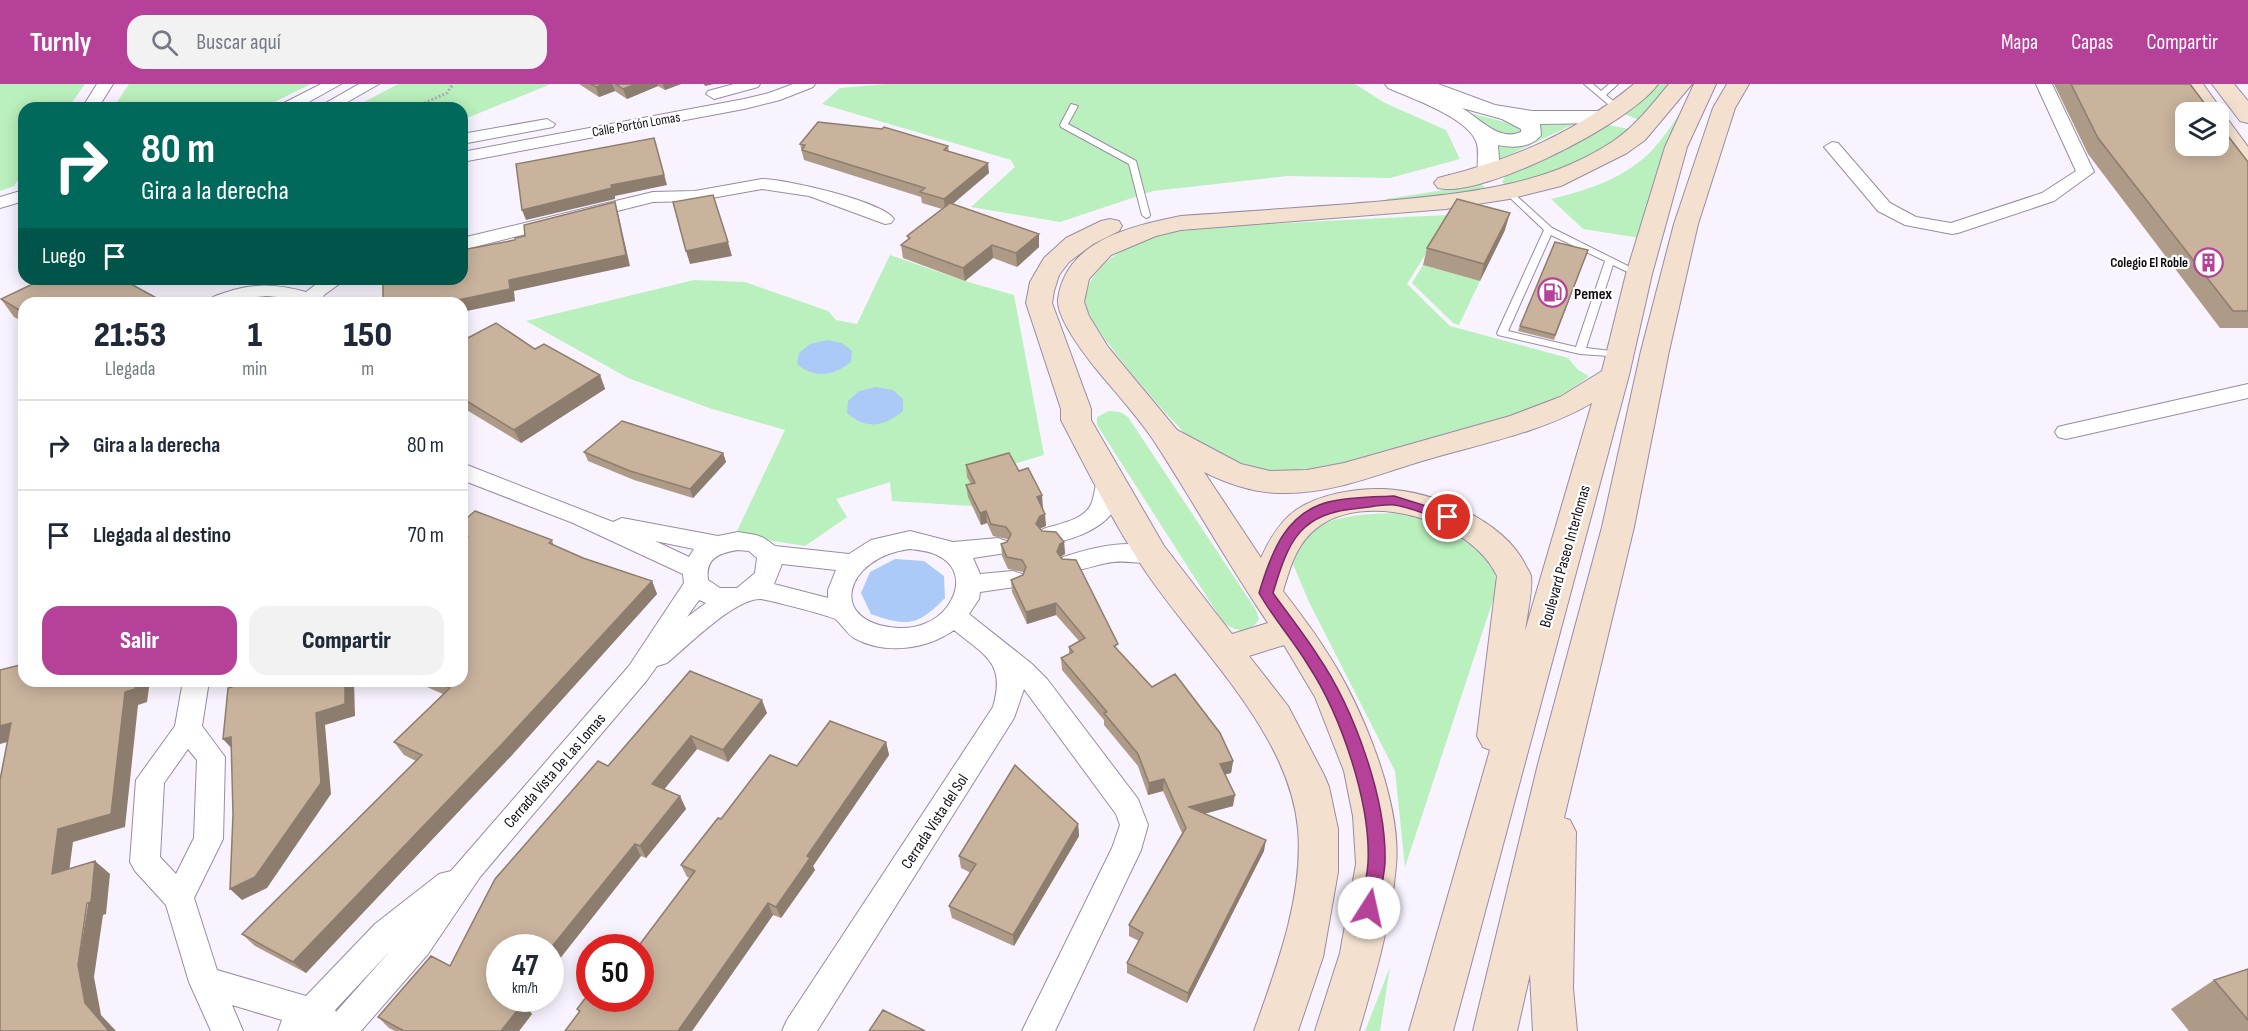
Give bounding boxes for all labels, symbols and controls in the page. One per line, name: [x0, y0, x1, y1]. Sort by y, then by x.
search box: [127, 15, 547, 69]
text: Turnly: [30, 26, 91, 59]
icon: search: [148, 26, 181, 59]
text: Buscar aquí: [196, 29, 281, 56]
text: Mapa: [2001, 30, 2038, 55]
text: Capas: [2071, 30, 2113, 55]
text: Compartir: [2146, 30, 2218, 55]
map controls: [2175, 102, 2229, 156]
button: layers: [2175, 102, 2229, 156]
street label: Calle Portón Lomas: [591, 108, 682, 141]
text: 80 m: [141, 124, 215, 175]
icon: right: [42, 126, 120, 204]
text: Gira a la derecha: [141, 175, 289, 207]
icon: arrive: [98, 240, 131, 273]
text: Luego: [42, 243, 86, 270]
building icon: Colegio El Roble: [2193, 246, 2225, 278]
place label: Colegio El Roble: [2110, 254, 2188, 271]
fuel station icon: Pemex: [1537, 277, 1569, 309]
place label: Pemex: [1574, 285, 1612, 304]
text: 21:53: [94, 314, 166, 357]
text: 1: [247, 314, 262, 357]
text: 150: [343, 314, 392, 357]
text: Llegada: [105, 357, 155, 381]
text: min: [242, 357, 267, 381]
text: m: [361, 357, 374, 381]
icon: right: [42, 429, 75, 462]
text: Gira a la derecha: [93, 432, 220, 459]
text: 80 m: [407, 432, 444, 459]
street label: Boulevard Paseo Interlomas: [1536, 483, 1595, 630]
pin: [1422, 491, 1473, 542]
icon: arrive: [1431, 500, 1464, 533]
icon: arrive: [42, 519, 75, 552]
text: Llegada al destino: [93, 522, 231, 549]
text: 70 m: [408, 522, 444, 549]
button: Salir: [42, 606, 237, 675]
button: Compartir: [249, 606, 444, 675]
street label: Cerrada Vista De Las Lomas: [500, 710, 610, 832]
street label: Cerrada Vista del Sol: [898, 771, 973, 873]
position arrow: [1337, 876, 1401, 940]
speed limit sign: 50: [576, 934, 654, 1012]
text: 47: [512, 948, 538, 984]
text: km/h: [512, 979, 538, 998]

